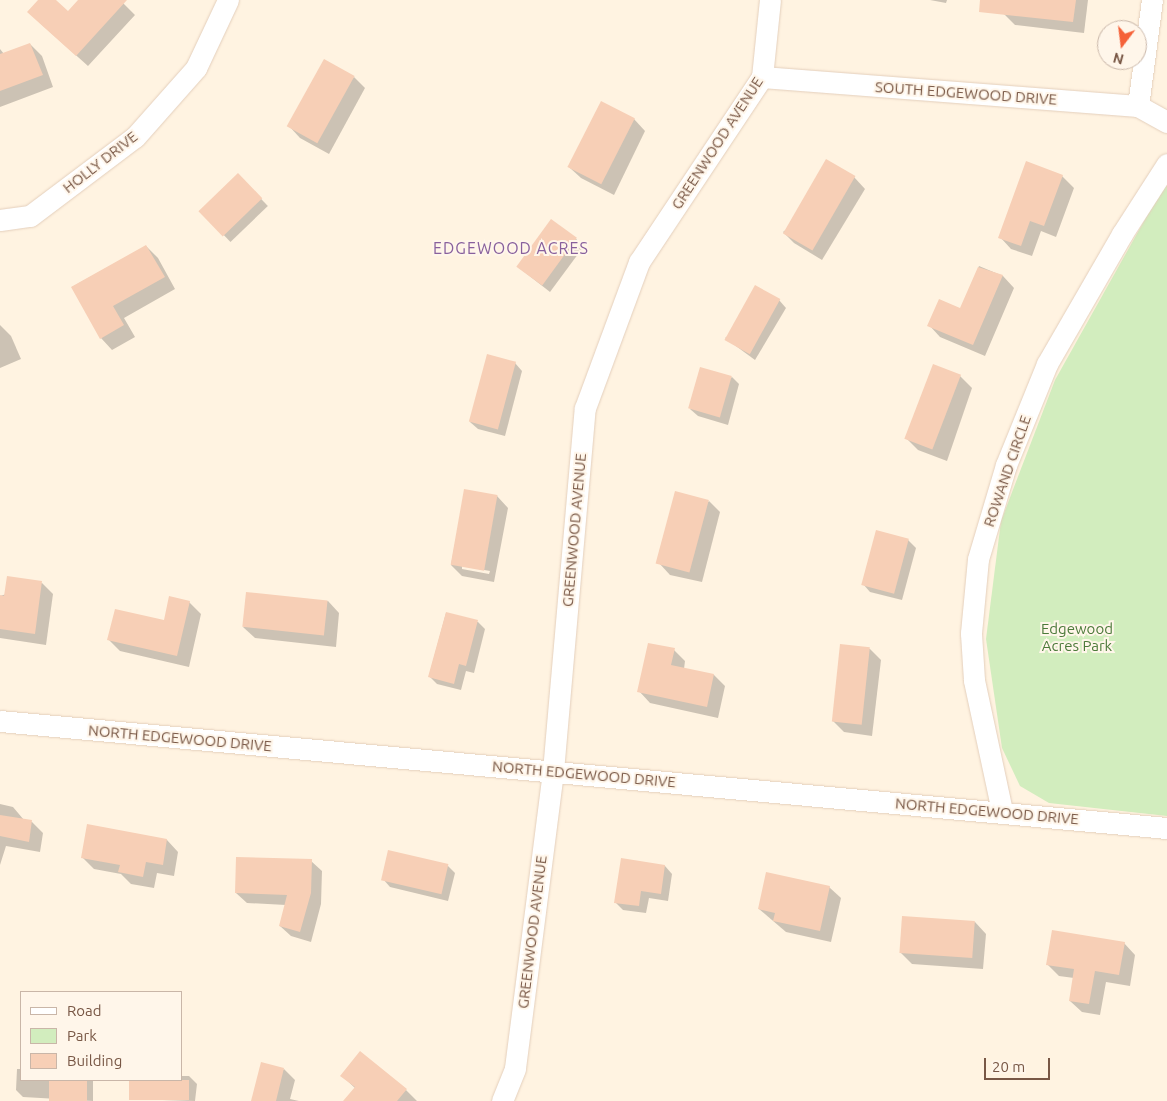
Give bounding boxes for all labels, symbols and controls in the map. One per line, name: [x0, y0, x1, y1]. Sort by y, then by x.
north arrow: [1097, 20, 1147, 70]
text: N: [1111, 49, 1126, 68]
street label: GREENWOOD AVENUE: [667, 73, 767, 213]
street label: SOUTH EDGEWOOD DRIVE: [874, 78, 1058, 108]
street label: HOLLY DRIVE: [59, 127, 141, 197]
district label: EDGEWOOD ACRES: [431, 238, 591, 258]
street label: ROWAND CIRCLE: [980, 413, 1034, 529]
street label: GREENWOOD AVENUE: [558, 452, 590, 608]
park label: Edgewood Acres Park: [1041, 619, 1113, 654]
street label: NORTH EDGEWOOD DRIVE: [87, 721, 273, 755]
street label: NORTH EDGEWOOD DRIVE: [491, 757, 677, 791]
street label: NORTH EDGEWOOD DRIVE: [894, 794, 1080, 828]
street label: GREENWOOD AVENUE: [514, 854, 550, 1010]
legend: [20, 991, 182, 1081]
text: Road: [67, 1002, 102, 1019]
text: Park: [67, 1027, 97, 1044]
scale bar: [987, 1048, 1053, 1080]
text: Building: [67, 1052, 122, 1069]
text: 20 m: [992, 1058, 1025, 1075]

